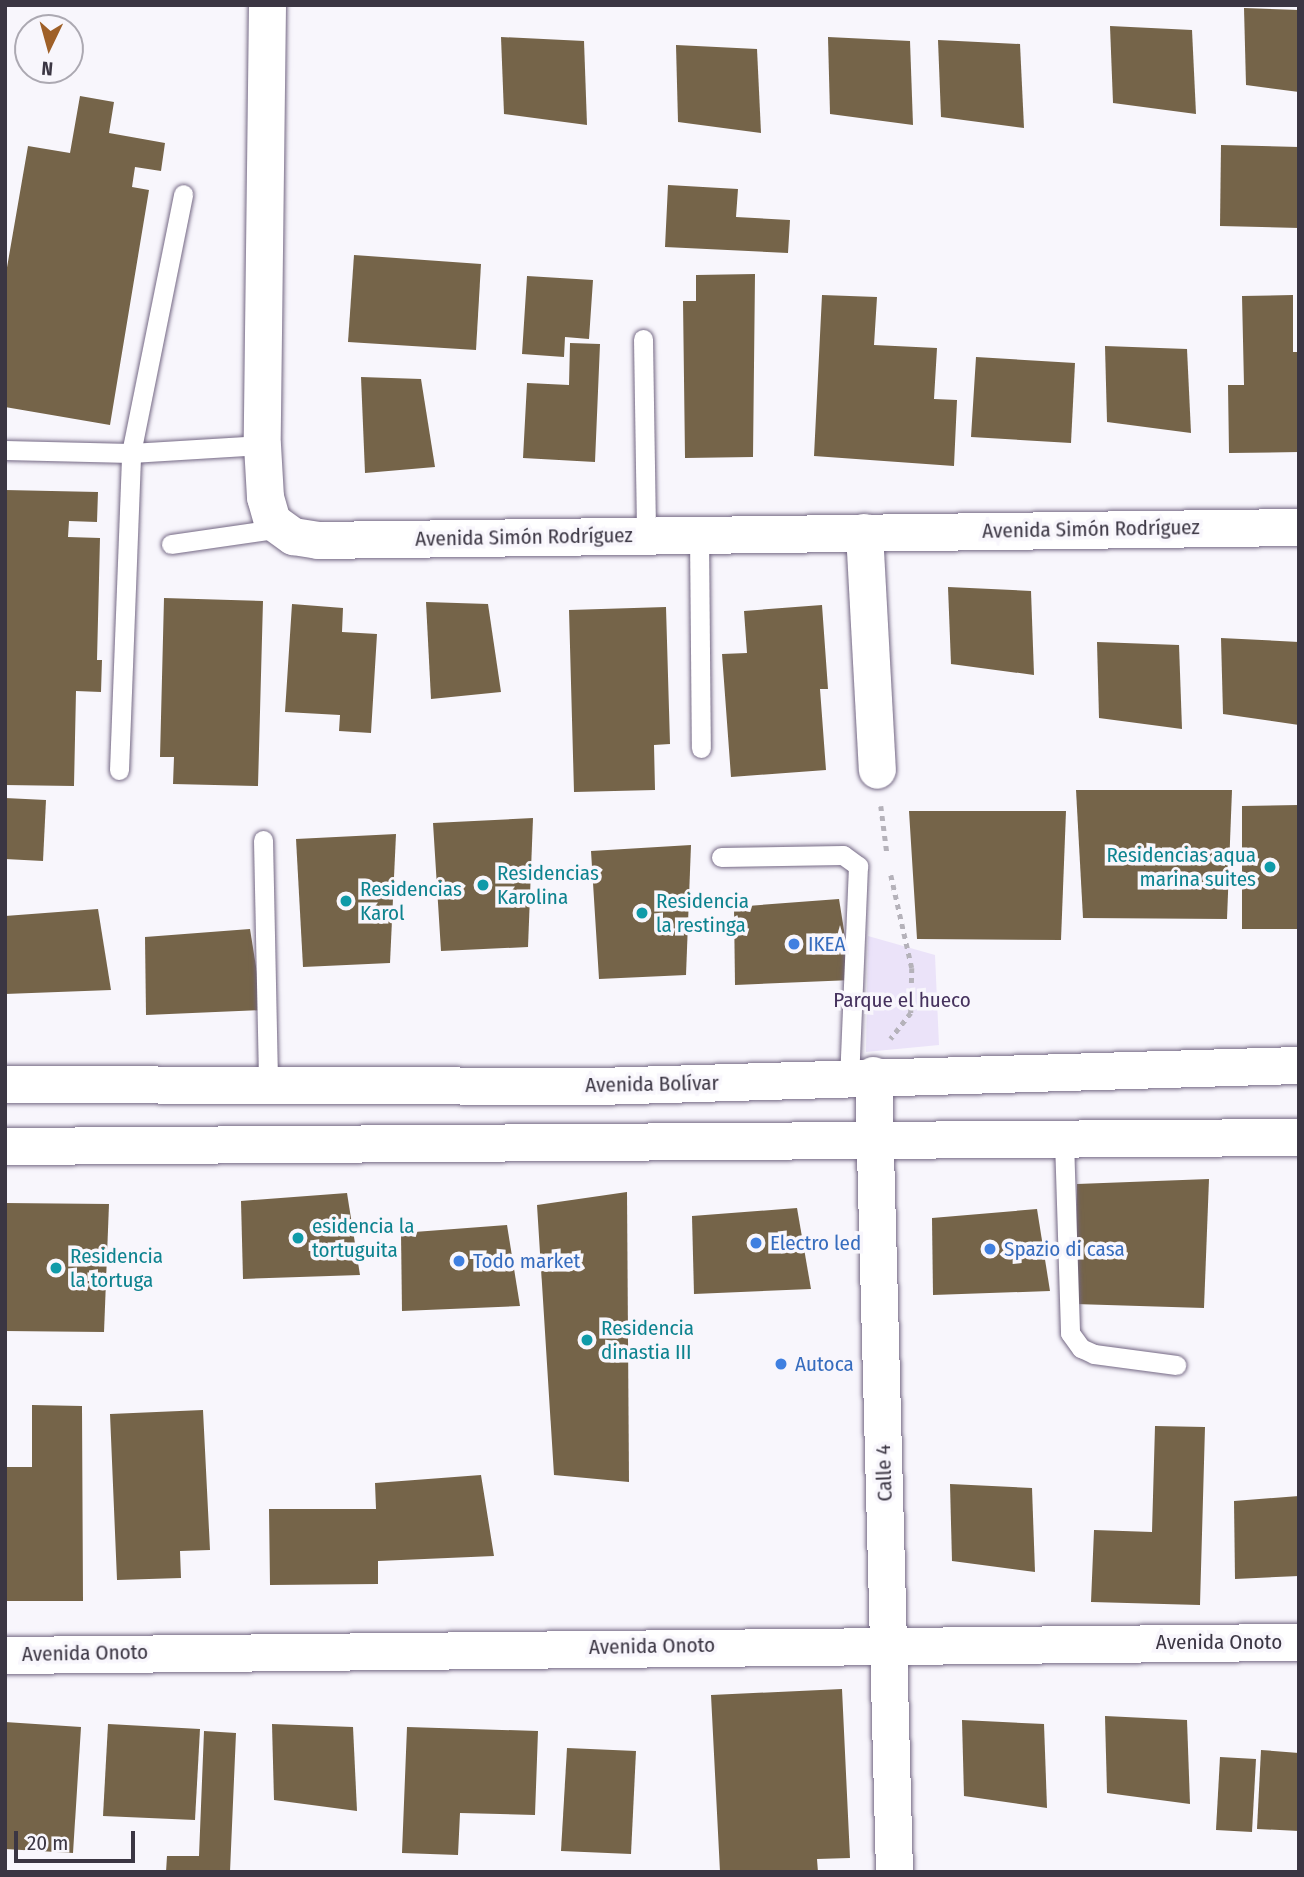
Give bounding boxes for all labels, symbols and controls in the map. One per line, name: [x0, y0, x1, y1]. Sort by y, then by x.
north arrow: [14, 14, 84, 84]
text: N: [41, 56, 54, 80]
street label: Avenida Simón Rodríguez: [982, 515, 1200, 543]
street label: Avenida Simón Rodríguez: [415, 523, 633, 551]
place label: Residencias aqua marina suites: [1106, 842, 1256, 892]
marker: Residencias aqua marina suites: [1262, 859, 1278, 875]
place label: Residencias Karolina: [497, 860, 599, 910]
place label: Residencias Karol: [360, 876, 462, 926]
marker: Residencias Karolina: [475, 877, 491, 893]
place label: Residencia la restinga: [656, 888, 749, 938]
marker: Residencias Karol: [338, 893, 354, 909]
marker: Residencia la restinga: [634, 905, 650, 921]
place label: IKEA: [808, 931, 846, 957]
marker: IKEA: [786, 936, 802, 952]
park label: Parque el hueco: [833, 987, 971, 1013]
street label: Avenida Bolívar: [585, 1070, 719, 1098]
place label: esidencia la tortuguita: [312, 1213, 415, 1263]
marker: esidencia la tortuguita: [290, 1230, 306, 1246]
place label: Electro led: [770, 1230, 861, 1256]
marker: Electro led: [748, 1235, 764, 1251]
place label: Spazio di casa: [1004, 1236, 1125, 1262]
marker: Spazio di casa: [982, 1241, 998, 1257]
place label: Residencia la tortuga: [70, 1243, 163, 1293]
place label: Todo market: [473, 1248, 580, 1274]
marker: Todo market: [451, 1253, 467, 1269]
marker: Residencia la tortuga: [48, 1260, 64, 1276]
place label: Residencia dinastia III: [601, 1315, 694, 1365]
marker: Residencia dinastia III: [579, 1332, 595, 1348]
place label: Autoca: [795, 1351, 854, 1377]
marker: Autoca: [773, 1356, 789, 1372]
street label: Calle 4: [870, 1444, 898, 1502]
street label: Avenida Onoto: [1156, 1629, 1282, 1655]
street label: Avenida Onoto: [589, 1632, 715, 1660]
street label: Avenida Onoto: [22, 1639, 148, 1667]
scale bar: [18, 1818, 138, 1862]
text: 20 m: [27, 1830, 68, 1856]

